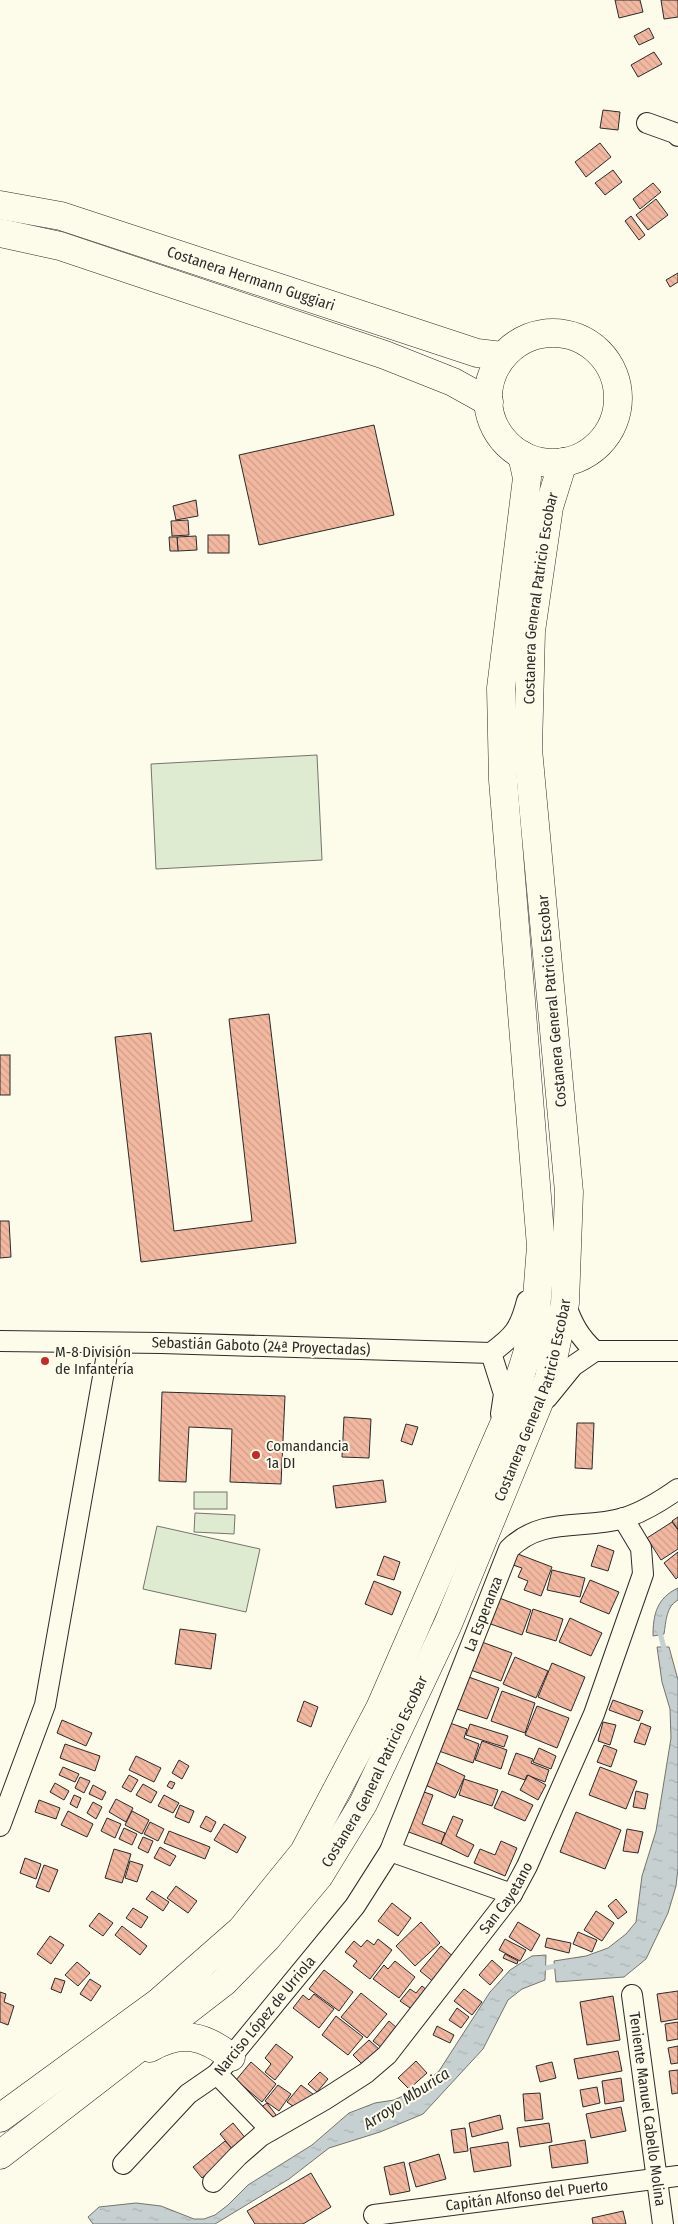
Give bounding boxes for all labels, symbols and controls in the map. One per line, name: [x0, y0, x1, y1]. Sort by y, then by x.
street label: Costanera Hermann Guggiari: [165, 243, 337, 315]
street label: Costanera General Patricio Escobar: [520, 489, 562, 704]
street label: Costanera General Patricio Escobar: [534, 893, 570, 1108]
street label: Costanera General Patricio Escobar: [490, 1298, 574, 1504]
street label: Sebastián Gaboto (24ª Proyectadas): [151, 1333, 371, 1359]
place label: M-8 División de Infantería: [55, 1343, 134, 1378]
marker: M-8 División de Infantería: [39, 1355, 51, 1367]
place label: Comandancia 1a DI: [266, 1437, 349, 1472]
marker: Comandancia 1a DI: [250, 1449, 262, 1461]
street label: La Esperanza: [460, 1574, 506, 1654]
street label: Costanera General Patricio Escobar: [317, 1672, 432, 1871]
street label: San Cayetano: [475, 1859, 536, 1937]
street label: Narciso López de Urriola: [210, 1952, 319, 2079]
street label: Teniente Manuel Cabello Molina: [625, 2011, 669, 2207]
water label: Arroyo Mburica: [359, 2064, 453, 2134]
street label: Capitán Alfonso del Puerto: [444, 2176, 609, 2215]

